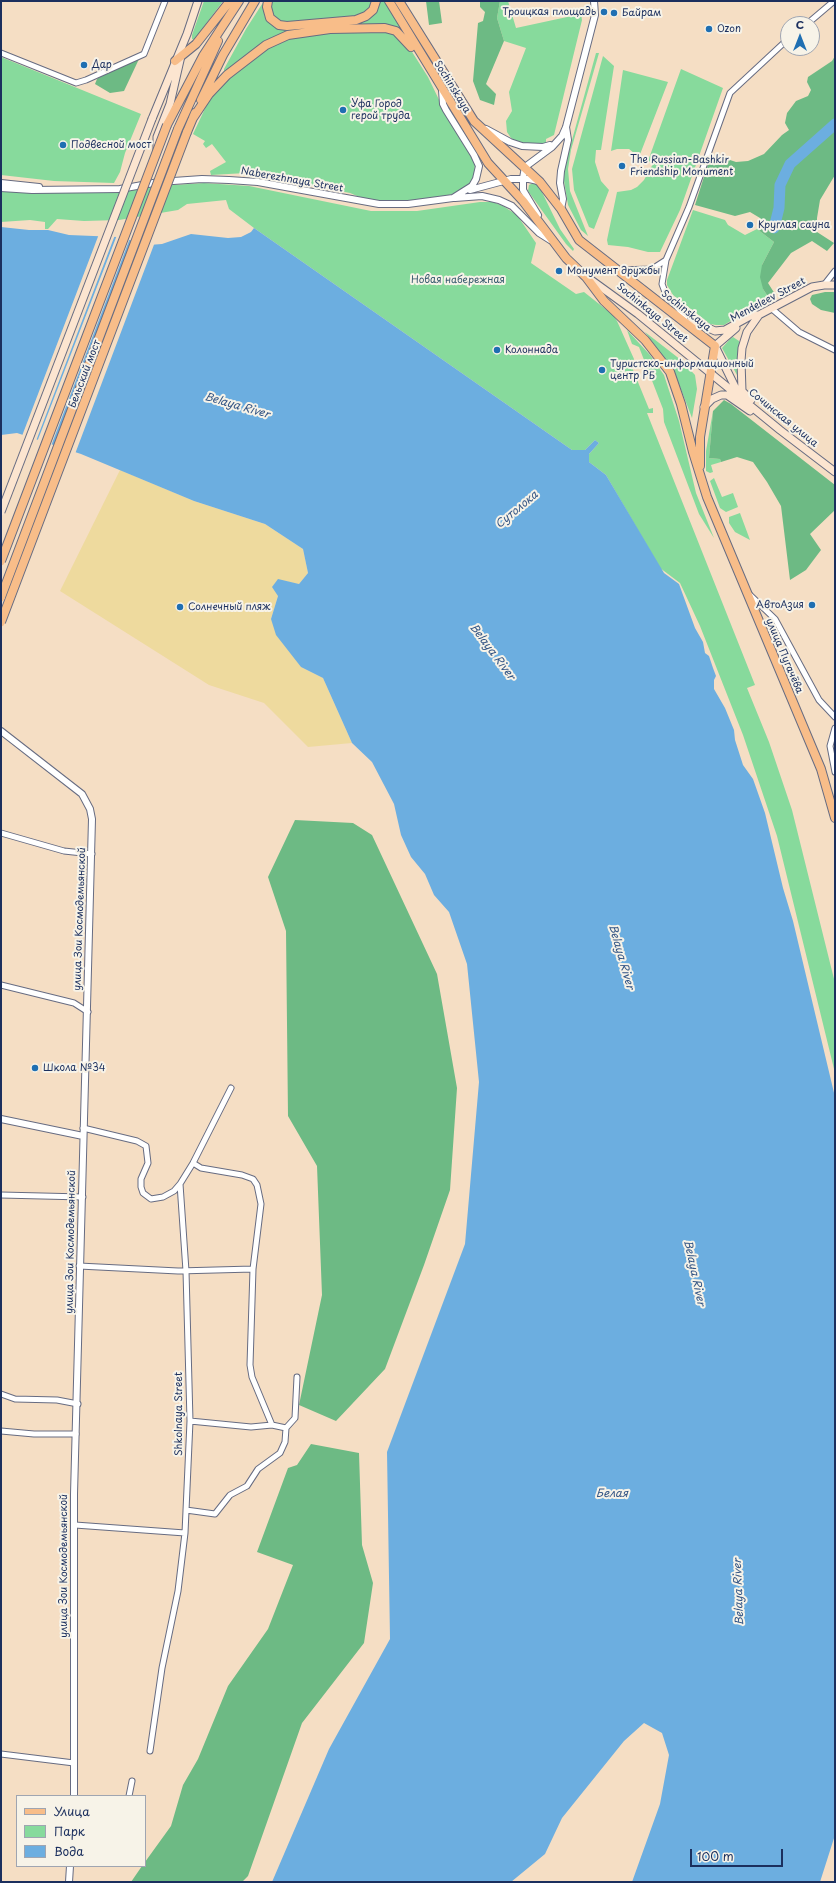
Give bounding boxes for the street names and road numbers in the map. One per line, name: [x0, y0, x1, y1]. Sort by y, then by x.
street label: Sochinskaya: [431, 59, 473, 115]
street label: Naberezhnaya Street: [240, 165, 344, 195]
street label: Mendeleev Street: [728, 275, 808, 325]
street label: Sochinkaya Street: [614, 281, 690, 345]
street label: Sochinskaya: [659, 288, 713, 334]
street label: Бельский мост: [67, 338, 103, 410]
street label: Сочинская улица: [746, 386, 820, 450]
street label: улица Пугачёва: [763, 617, 805, 695]
street label: улица Зои Космодемьянской: [71, 847, 89, 991]
street label: улица Зои Космодемьянской: [64, 1170, 78, 1314]
street label: Shkolnaya Street: [173, 1372, 185, 1456]
street label: улица Зои Космодемьянской: [58, 1494, 70, 1638]

